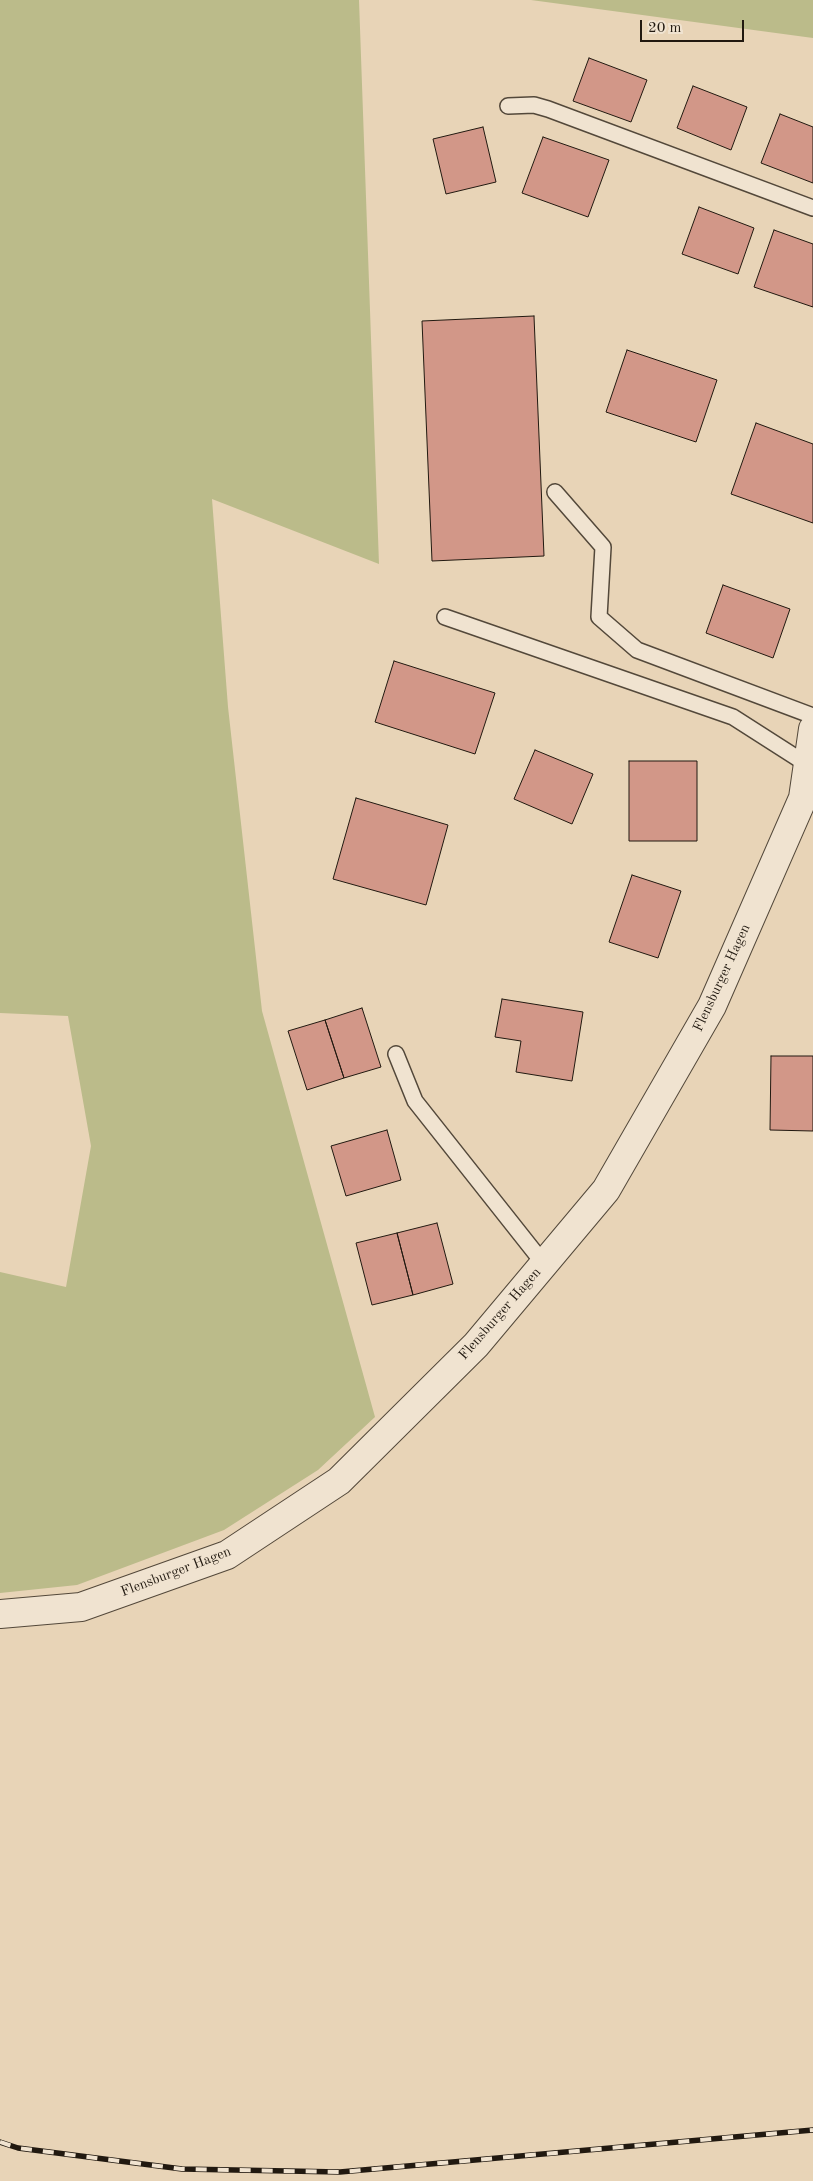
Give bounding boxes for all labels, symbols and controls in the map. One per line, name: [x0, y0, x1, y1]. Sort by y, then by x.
scale bar: [643, 10, 747, 42]
text: 20 m: [648, 21, 682, 36]
street label: Flensburger Hagen: [690, 921, 754, 1035]
street label: Flensburger Hagen: [455, 1264, 545, 1364]
street label: Flensburger Hagen: [118, 1543, 234, 1601]

